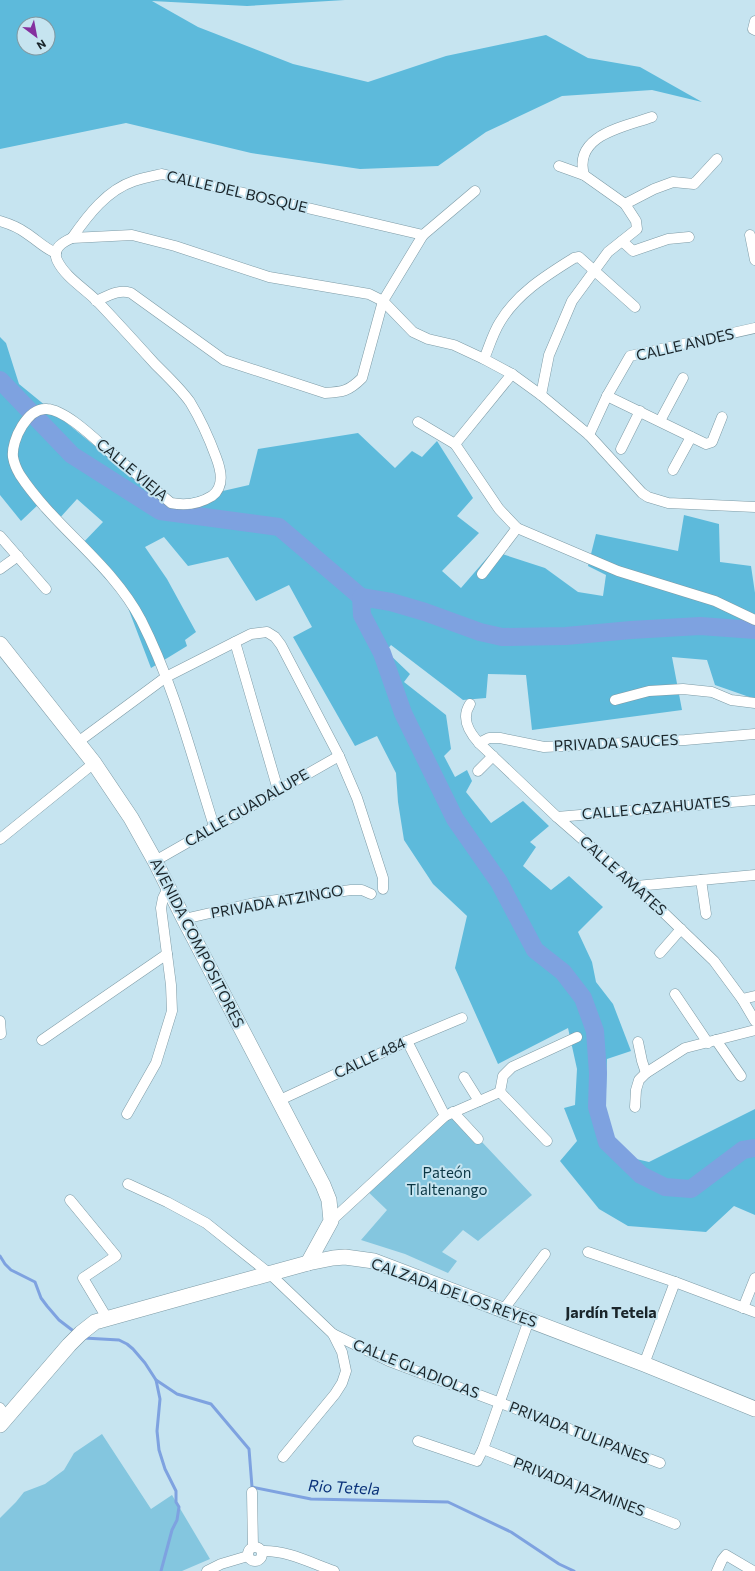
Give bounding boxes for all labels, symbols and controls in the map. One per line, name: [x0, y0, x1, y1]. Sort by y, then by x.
north arrow: [16, 16, 56, 56]
text: N: [35, 37, 49, 53]
street label: CALLE DEL BOSQUE: [165, 166, 309, 216]
street label: CALLE ANDES: [634, 324, 736, 364]
street label: CALLE VIEJA: [93, 434, 172, 504]
street label: PRIVADA SAUCES: [553, 730, 679, 754]
street label: CALLE GUADALUPE: [181, 764, 312, 850]
street label: CALLE CAZAHUATES: [581, 792, 731, 822]
street label: CALLE AMATES: [577, 832, 671, 919]
street label: AVENIDA COMPOSITORES: [147, 855, 249, 1031]
street label: PRIVADA ATZINGO: [209, 880, 345, 922]
street label: CALLE 484: [331, 1033, 408, 1081]
park label: Pateón Tlaltenango: [406, 1163, 488, 1198]
street label: CALZADA DE LOS REYES: [369, 1254, 540, 1331]
district label: Jardín Tetela: [565, 1302, 657, 1321]
street label: CALLE GLADIOLAS: [351, 1334, 482, 1402]
street label: PRIVADA TULIPANES: [507, 1397, 652, 1467]
street label: PRIVADA JAZMINES: [511, 1453, 648, 1520]
water label: Rio Tetela: [308, 1475, 381, 1498]

